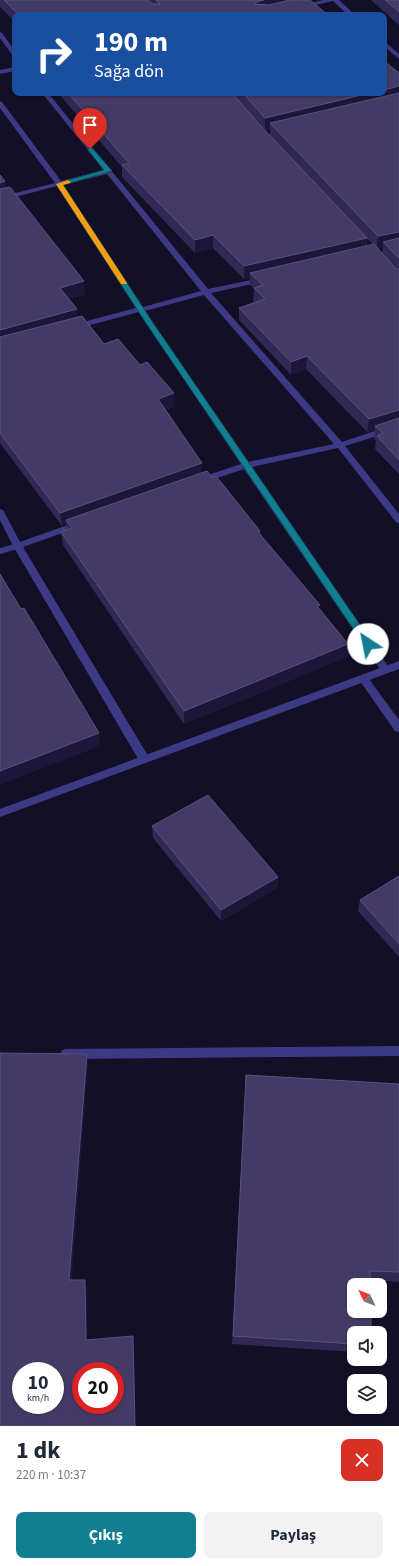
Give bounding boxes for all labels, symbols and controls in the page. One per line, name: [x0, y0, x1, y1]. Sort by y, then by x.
text: 190 m: [94, 22, 168, 62]
icon: right: [28, 28, 80, 80]
text: Sağa dön: [94, 59, 164, 84]
pin: [73, 108, 107, 149]
icon: arrive: [79, 114, 101, 136]
position arrow: [347, 623, 389, 665]
north arrow: [347, 1278, 387, 1318]
map controls: [347, 1278, 387, 1414]
button: sound: [347, 1326, 387, 1366]
speed limit sign: 20: [72, 1362, 124, 1414]
text: 10: [27, 1369, 49, 1397]
button: layers: [347, 1374, 387, 1414]
text: km/h: [27, 1391, 49, 1405]
text: 1 dk: [16, 1433, 60, 1468]
button: close: [341, 1439, 383, 1481]
text: 220 m · 10:37: [16, 1466, 86, 1484]
button: Çıkış: [16, 1512, 196, 1558]
button: Paylaş: [204, 1512, 383, 1558]

